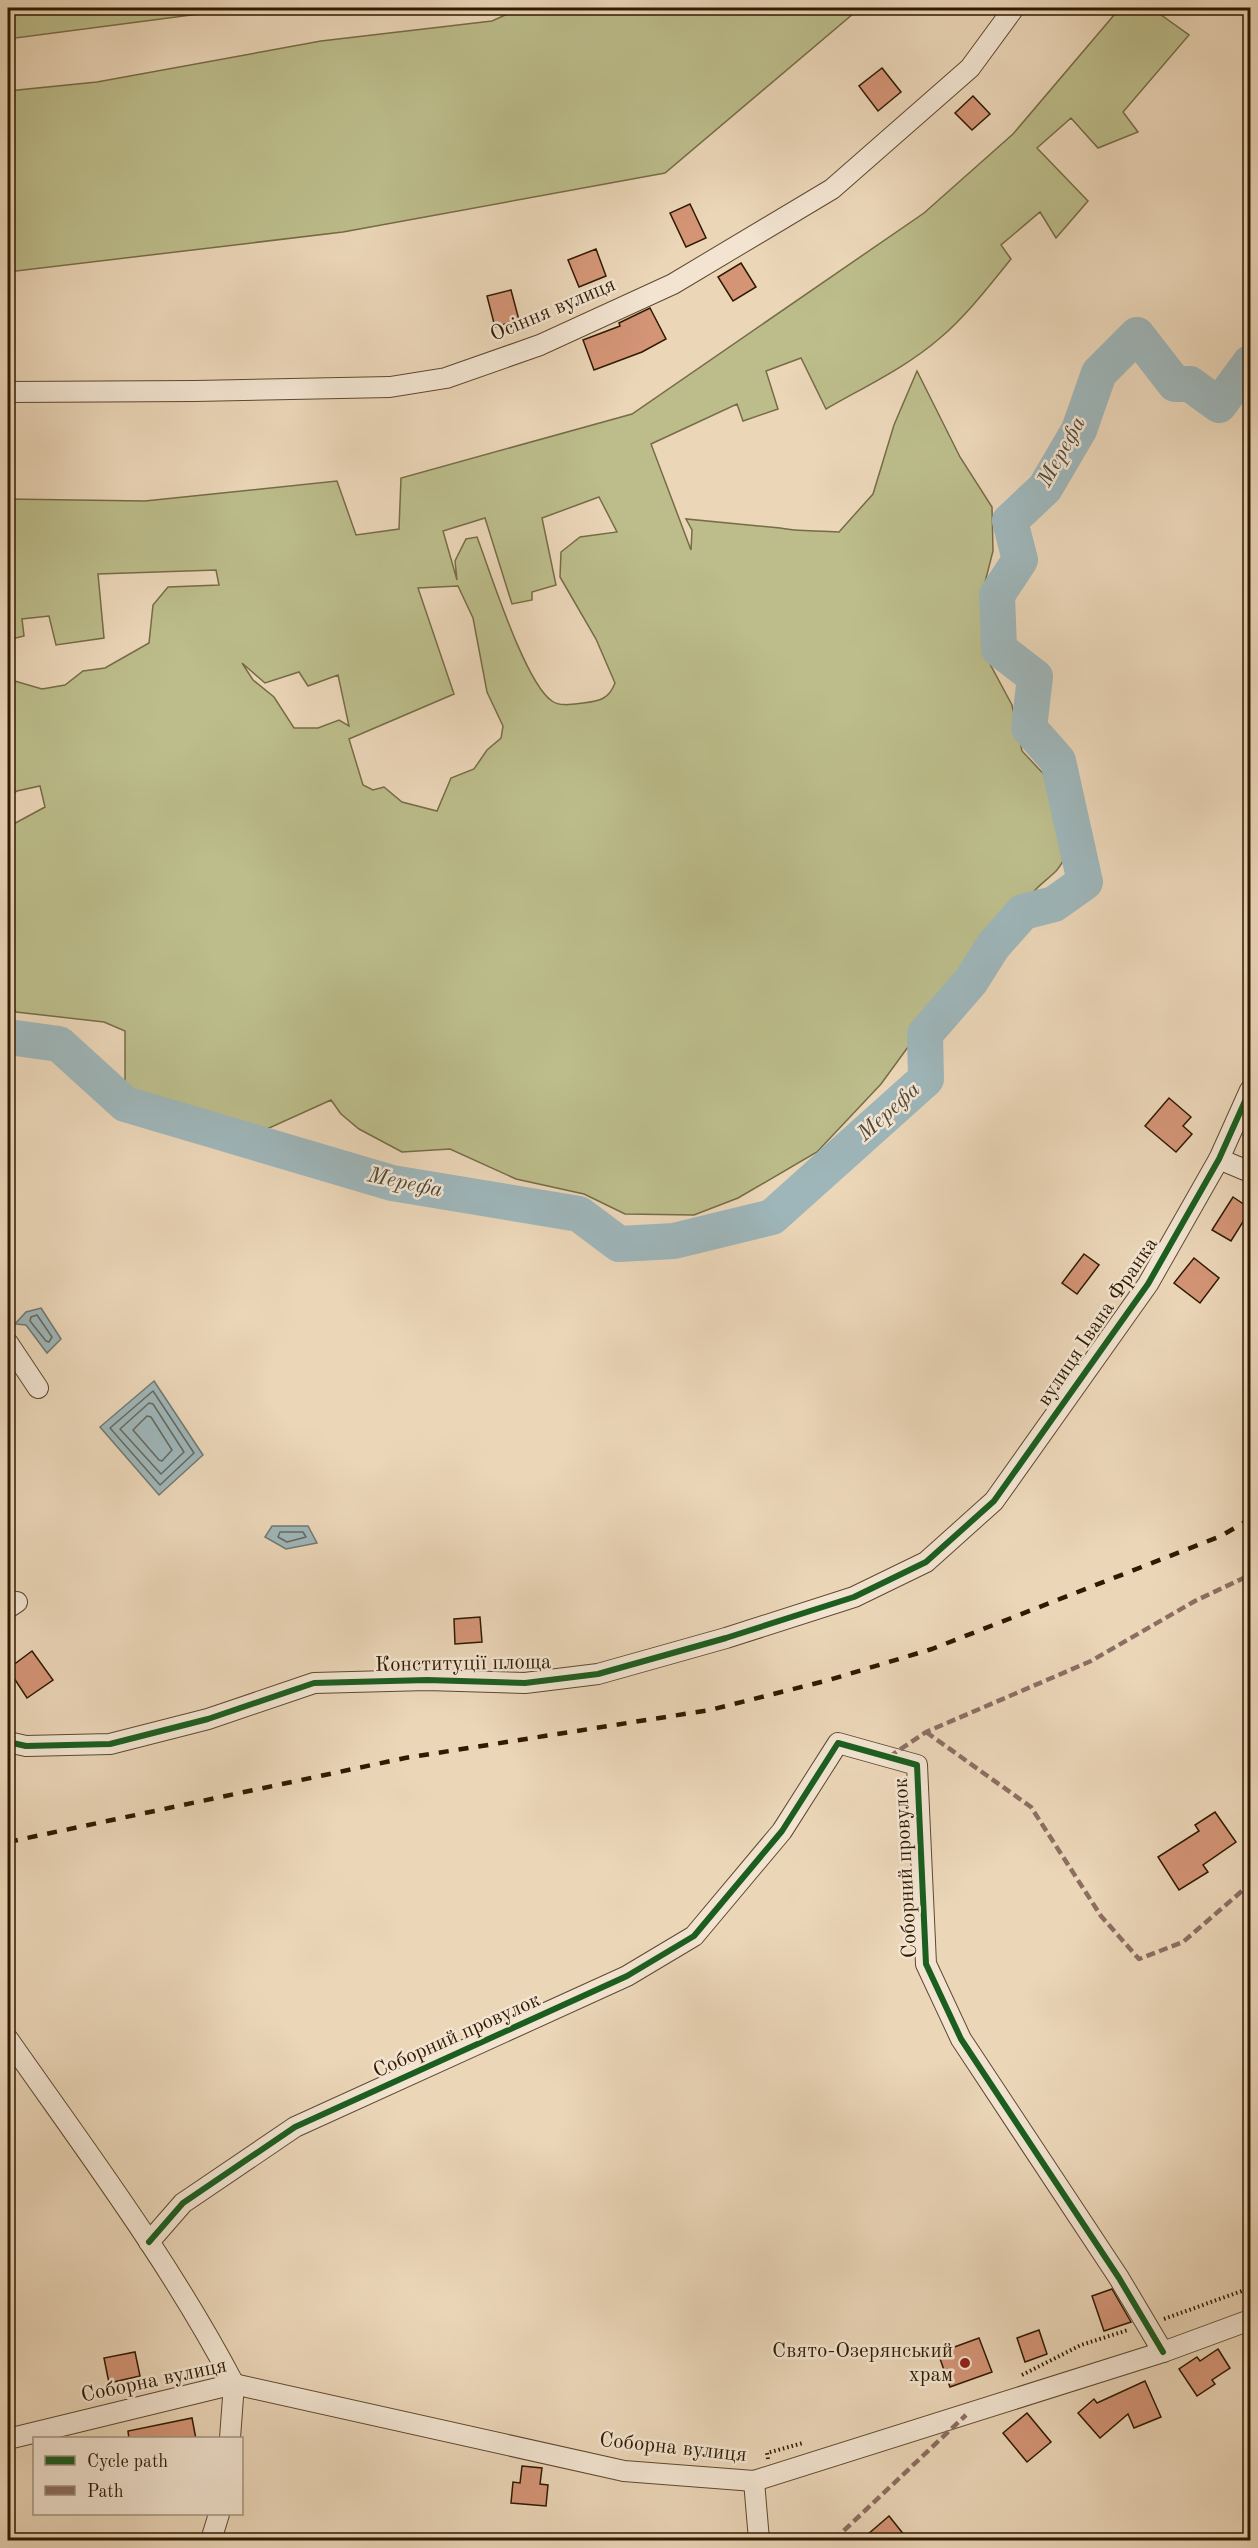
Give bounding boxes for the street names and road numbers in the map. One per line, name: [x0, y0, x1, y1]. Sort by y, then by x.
street label: Осіння вулиця: [487, 274, 619, 346]
street label: вулиця Івана Франка: [1034, 1234, 1162, 1410]
street label: Конституції площа: [375, 1652, 551, 1676]
street label: Соборний провулок: [891, 1777, 921, 1959]
street label: Соборний провулок: [370, 1990, 544, 2082]
street label: Соборна вулиця: [79, 2355, 229, 2407]
street label: Соборна вулиця: [598, 2430, 748, 2466]

